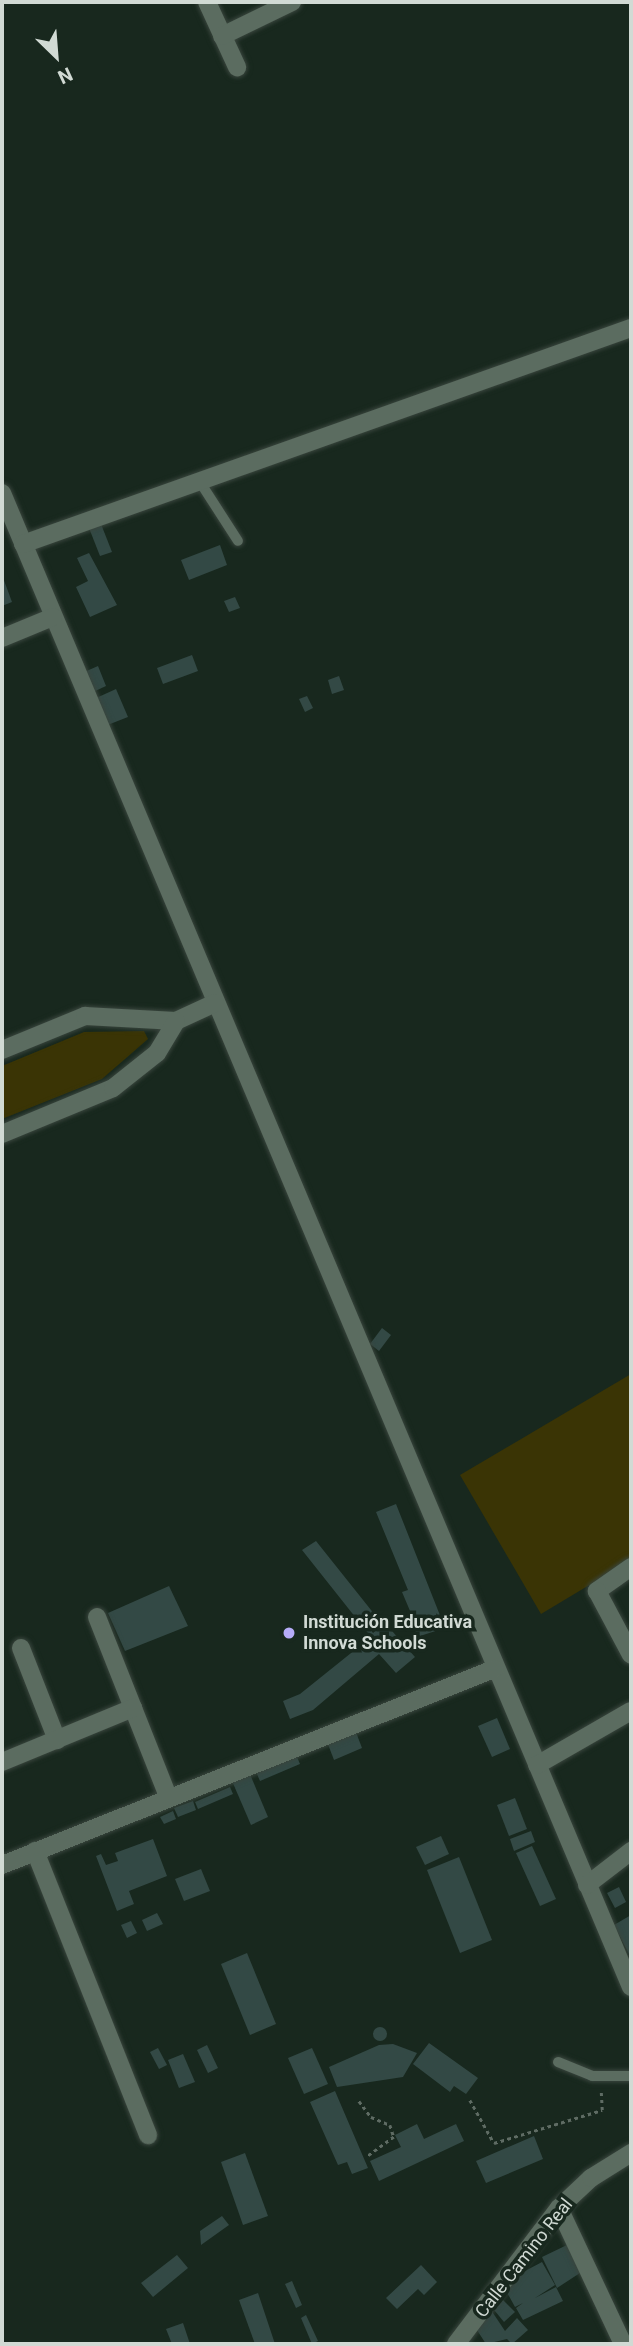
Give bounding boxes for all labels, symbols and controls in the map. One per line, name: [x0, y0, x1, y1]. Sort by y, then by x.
north arrow: [21, 21, 91, 91]
text: N: [54, 62, 76, 89]
place label: Institución Educativa Innova Schools: [303, 1612, 472, 1654]
marker: Institución Educativa Innova Schools: [281, 1625, 297, 1641]
street label: Calle Camino Real: [471, 2194, 577, 2322]

